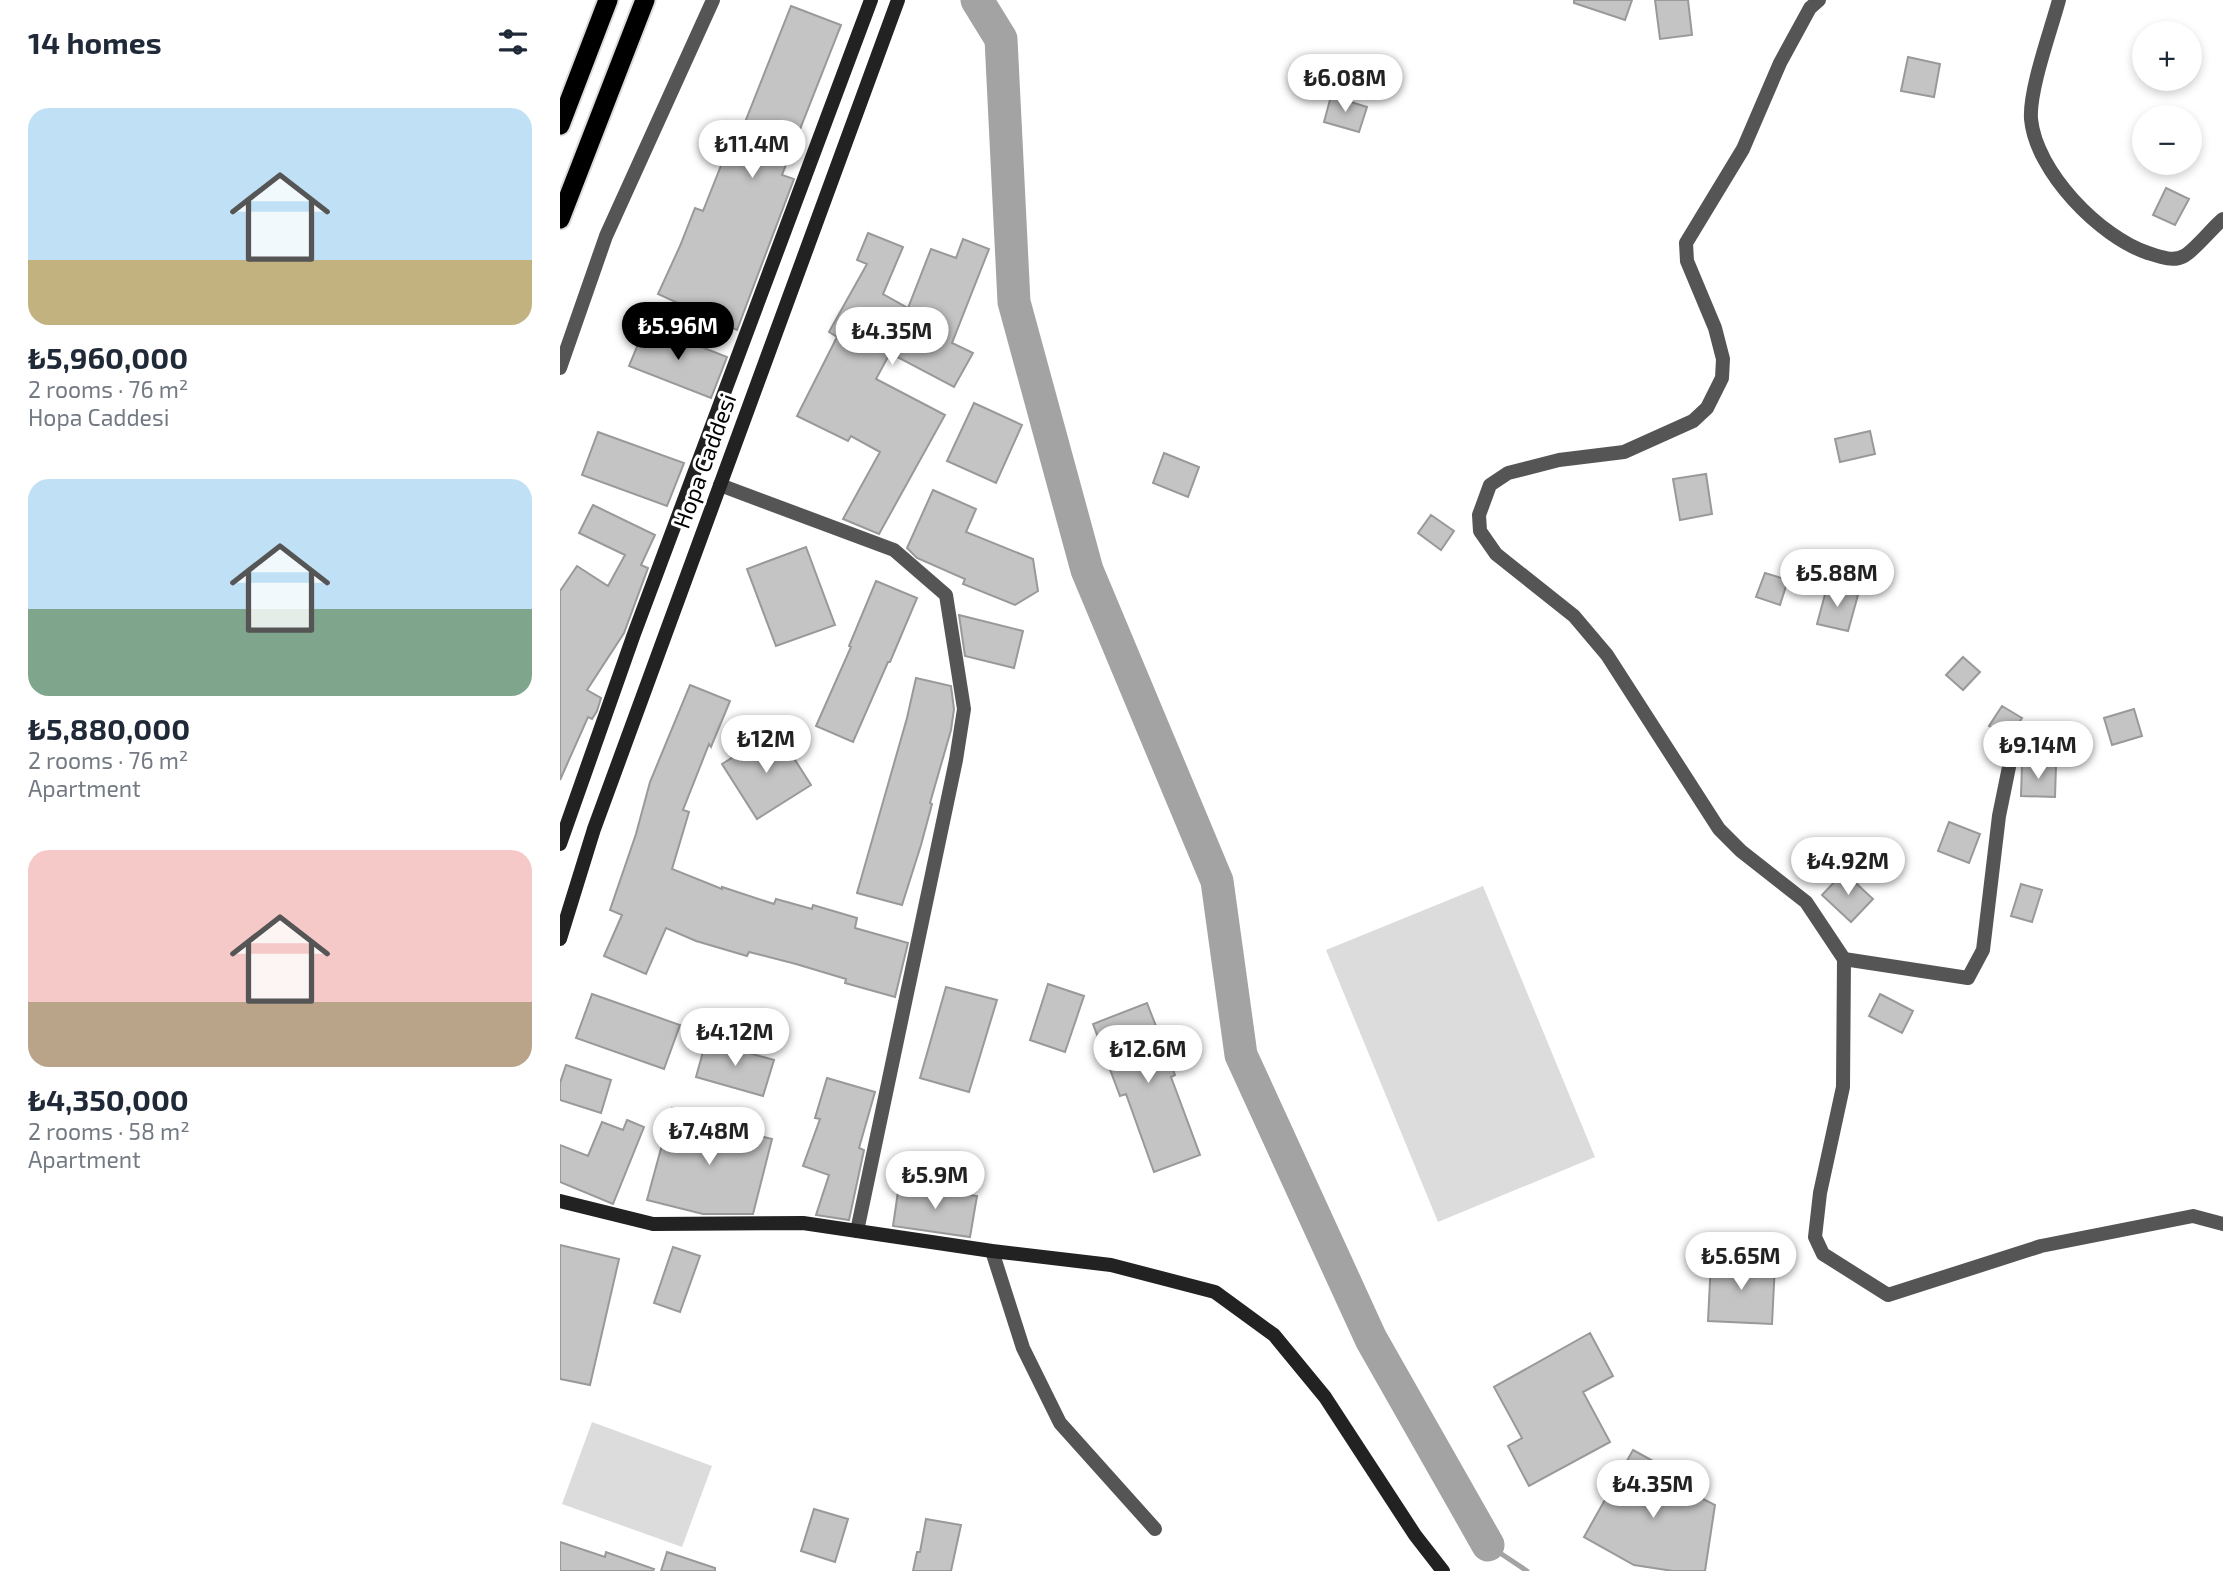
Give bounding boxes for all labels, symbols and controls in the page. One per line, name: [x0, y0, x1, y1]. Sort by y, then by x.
map controls: [2132, 21, 2202, 175]
button: +: [2132, 21, 2202, 91]
icon: filters: [494, 23, 532, 61]
text: 14 homes: [28, 24, 162, 60]
pin: ₺6.08M: [1288, 54, 1402, 114]
text: ₺6.08M: [1304, 63, 1386, 91]
button: −: [2132, 105, 2202, 175]
pin: ₺11.4M: [695, 120, 809, 180]
text: ₺11.4M: [715, 129, 789, 157]
icon: home: [217, 154, 343, 280]
pin: ₺5.96M: [621, 302, 735, 362]
pin: ₺4.35M: [835, 308, 949, 367]
text: ₺5.96M: [638, 311, 718, 339]
text: ₺4.35M: [852, 316, 932, 344]
text: ₺5,960,000: [28, 339, 188, 375]
text: 2 rooms · 76 m²: [28, 375, 188, 403]
street label: Hopa Caddesi: [667, 389, 741, 532]
text: Hopa Caddesi: [28, 403, 169, 431]
icon: home: [217, 525, 343, 651]
pin: ₺5.88M: [1780, 550, 1894, 609]
text: ₺5.88M: [1796, 558, 1878, 586]
text: ₺5,880,000: [28, 710, 190, 746]
pin: ₺12M: [725, 716, 807, 775]
pin: ₺9.14M: [1981, 722, 2095, 781]
text: ₺12M: [737, 724, 795, 752]
text: ₺9.14M: [1999, 730, 2077, 758]
text: 2 rooms · 76 m²: [28, 746, 188, 774]
text: Apartment: [28, 774, 141, 802]
pin: ₺4.92M: [1791, 838, 1905, 897]
text: ₺4.92M: [1807, 846, 1889, 874]
icon: home: [217, 896, 343, 1022]
pin: ₺4.12M: [678, 1009, 792, 1068]
text: ₺4.12M: [696, 1017, 774, 1045]
pin: ₺12.6M: [1091, 1026, 1205, 1085]
text: ₺12.6M: [1109, 1034, 1187, 1062]
text: ₺4,350,000: [28, 1081, 189, 1117]
pin: ₺7.48M: [652, 1108, 766, 1167]
text: ₺7.48M: [669, 1116, 749, 1144]
text: 2 rooms · 58 m²: [28, 1117, 190, 1145]
text: Apartment: [28, 1145, 141, 1173]
pin: ₺5.9M: [886, 1152, 984, 1211]
text: ₺5.9M: [902, 1160, 968, 1188]
pin: ₺5.65M: [1684, 1232, 1798, 1292]
text: ₺5.65M: [1701, 1241, 1781, 1269]
pin: ₺4.35M: [1596, 1460, 1710, 1520]
text: ₺4.35M: [1613, 1469, 1693, 1497]

